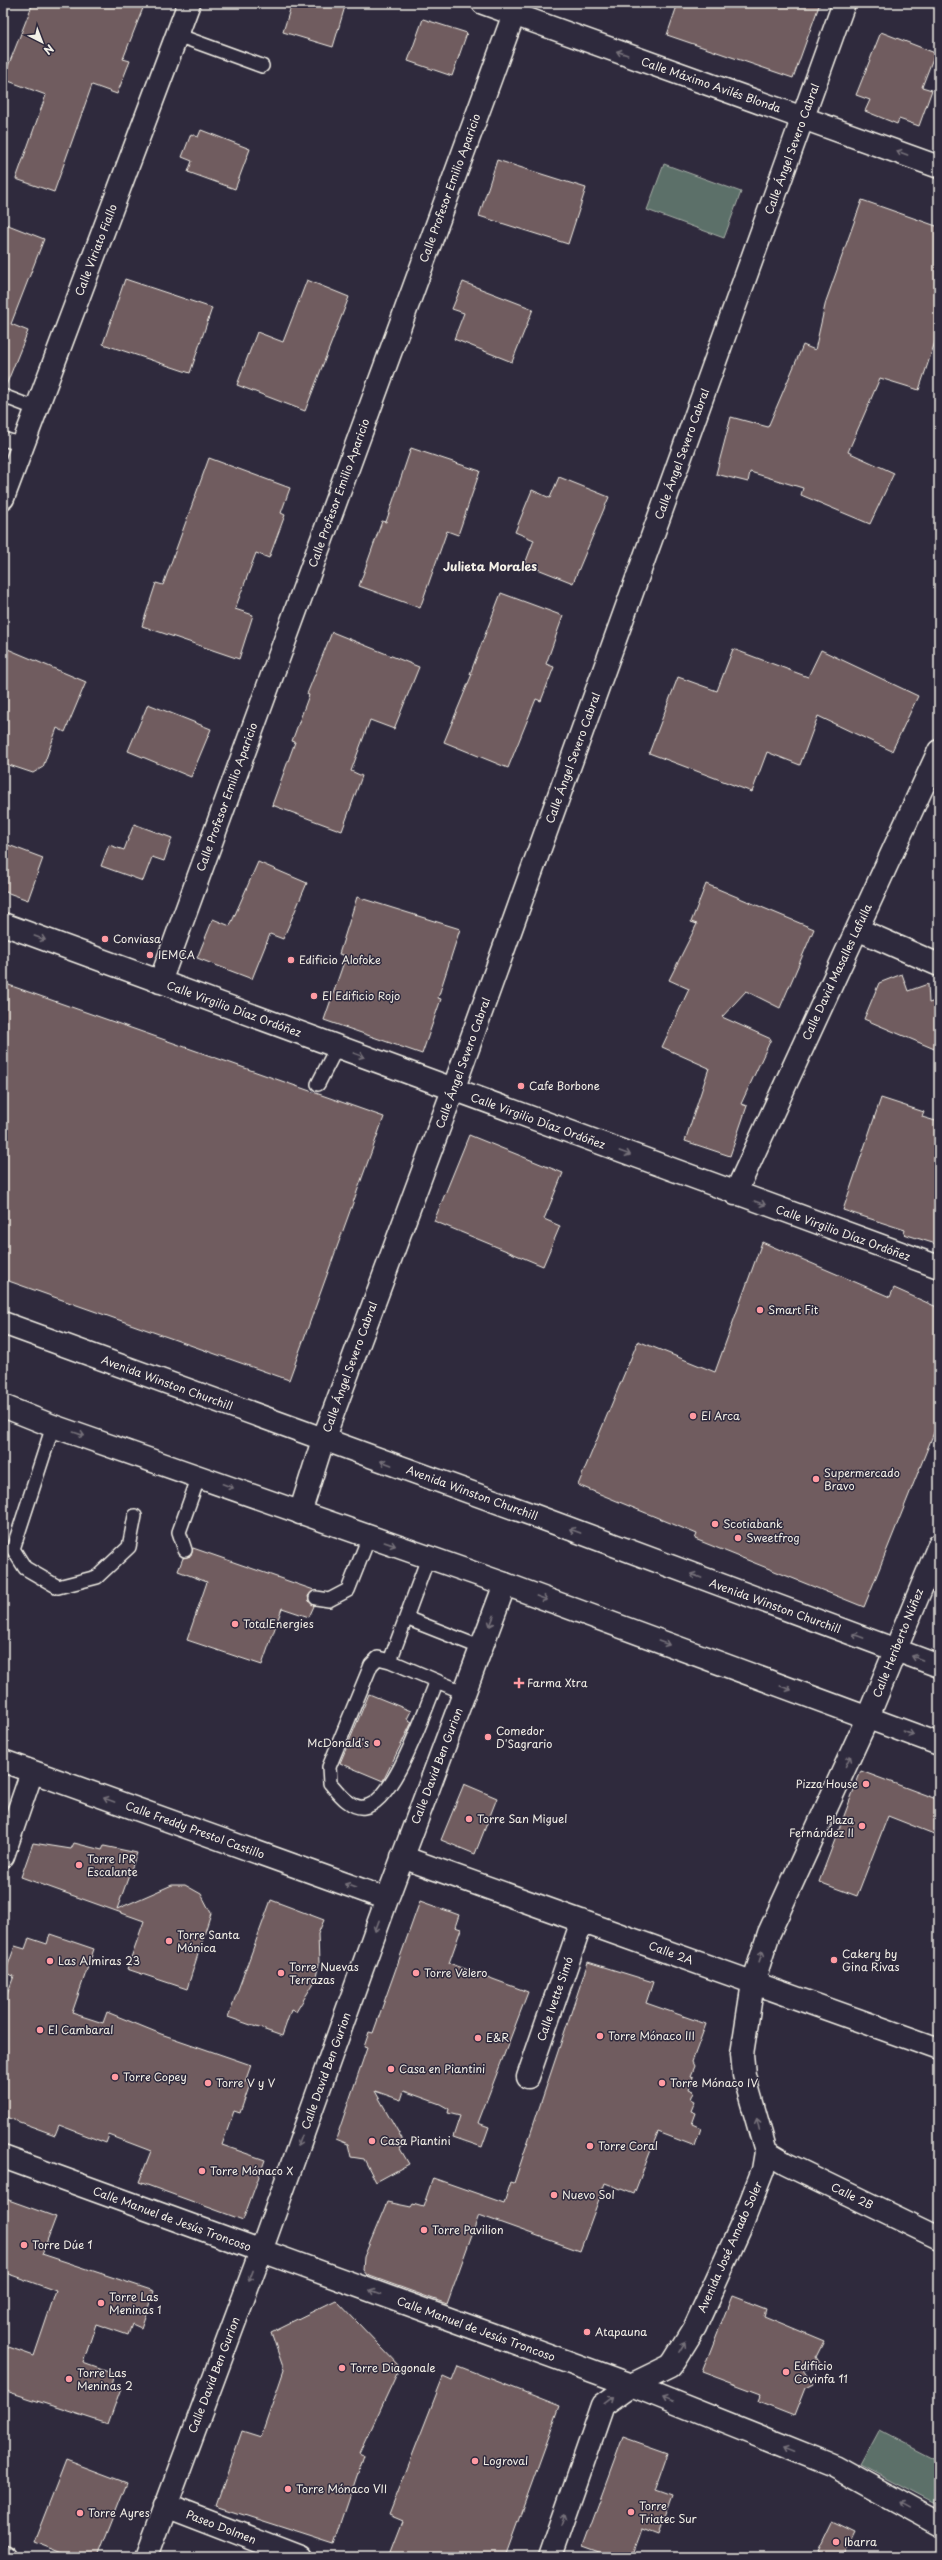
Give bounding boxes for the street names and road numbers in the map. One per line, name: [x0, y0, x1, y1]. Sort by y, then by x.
street label: Calle Máximo Avilés Blonda: [639, 53, 784, 117]
street label: Calle Ángel Severo Cabral: [760, 81, 823, 217]
street label: Calle Profesor Emilio Aparicio: [415, 111, 484, 265]
street label: Calle Viriato Fiallo: [70, 201, 121, 298]
street label: Calle Ángel Severo Cabral: [650, 386, 713, 522]
street label: Calle Profesor Emilio Aparicio: [304, 416, 373, 570]
street label: Calle Ángel Severo Cabral: [541, 690, 604, 826]
street label: Calle Profesor Emilio Aparicio: [192, 720, 261, 874]
street label: Calle David Masalles Lafulla: [797, 901, 876, 1043]
street label: Calle Virgilio Díaz Ordóñez: [164, 976, 304, 1041]
street label: Calle Ángel Severo Cabral: [431, 995, 494, 1131]
street label: Calle Virgilio Díaz Ordóñez: [468, 1088, 608, 1153]
street label: Calle Virgilio Díaz Ordóñez: [773, 1200, 913, 1265]
street label: Calle Ángel Severo Cabral: [318, 1299, 381, 1435]
street label: Avenida Winston Churchill: [99, 1351, 235, 1414]
street label: Avenida Winston Churchill: [404, 1461, 540, 1524]
street label: Avenida Winston Churchill: [707, 1574, 843, 1637]
street label: Calle Heriberto Núñez: [868, 1586, 927, 1700]
street label: Calle David Ben Gurion: [406, 1705, 467, 1826]
street label: Calle Freddy Prestol Castillo: [123, 1796, 267, 1863]
street label: Calle 2A: [646, 1937, 696, 1969]
street label: Calle Ivette Simó: [532, 1954, 577, 2043]
street label: Calle David Ben Gurion: [296, 2010, 355, 2132]
street label: Avenida José Amado Soler: [693, 2178, 767, 2315]
street label: Calle 2B: [828, 2178, 876, 2213]
street label: Calle Manuel de Jesús Troncoso: [91, 2182, 254, 2255]
street label: Calle Manuel de Jesús Troncoso: [395, 2292, 558, 2365]
street label: Calle David Ben Gurion: [183, 2314, 244, 2435]
street label: Paseo Dolmen: [184, 2505, 259, 2548]

